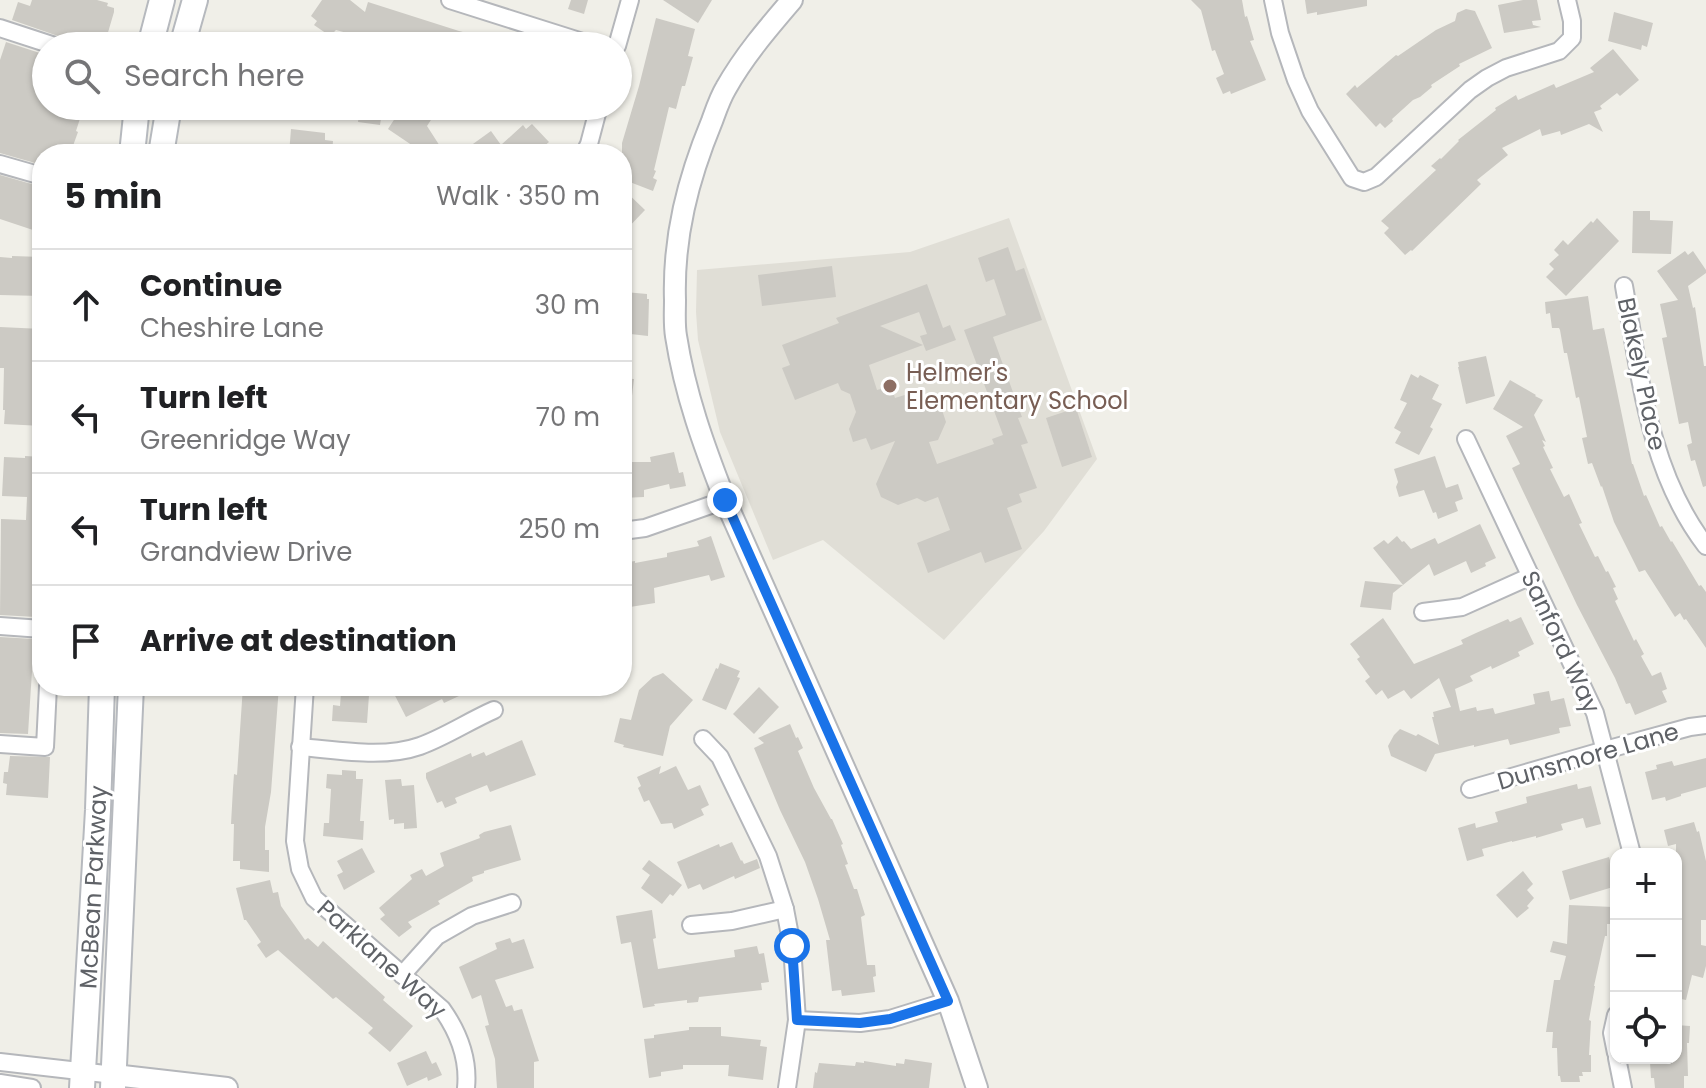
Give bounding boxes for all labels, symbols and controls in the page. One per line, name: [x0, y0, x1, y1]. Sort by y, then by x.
search box: [32, 32, 632, 120]
icon: search: [60, 54, 104, 98]
text: Search here: [124, 54, 305, 97]
text: 5 min: [64, 172, 162, 220]
text: Walk · 350 m: [436, 178, 600, 214]
text: Continue: [140, 264, 282, 307]
icon: ahead: [64, 283, 108, 327]
text: 30 m: [535, 287, 600, 323]
street label: Blakely Place: [1610, 295, 1674, 453]
text: Cheshire Lane: [140, 310, 324, 346]
place label: Helmer's Elementary School: [906, 356, 1129, 417]
text: Turn left: [140, 376, 268, 419]
marker: Helmer's Elementary School: [881, 377, 899, 395]
icon: left: [64, 395, 108, 439]
text: 70 m: [536, 399, 600, 435]
text: Greenridge Way: [140, 422, 351, 458]
route end: [707, 482, 743, 518]
text: Turn left: [140, 488, 268, 531]
icon: left: [64, 507, 108, 551]
text: 250 m: [519, 511, 600, 547]
text: Grandview Drive: [140, 534, 352, 570]
street label: Sanford Way: [1514, 565, 1609, 719]
icon: arrive: [64, 619, 108, 663]
text: Arrive at destination: [140, 619, 457, 662]
street label: Dunsmore Lane: [1493, 714, 1683, 798]
street label: McBean Parkway: [71, 784, 115, 990]
map controls: [1610, 848, 1682, 1064]
button: +: [1610, 848, 1682, 920]
street label: Parklane Way: [310, 892, 454, 1026]
button: −: [1610, 920, 1682, 992]
route start: [774, 928, 810, 964]
button: locate: [1610, 992, 1682, 1064]

